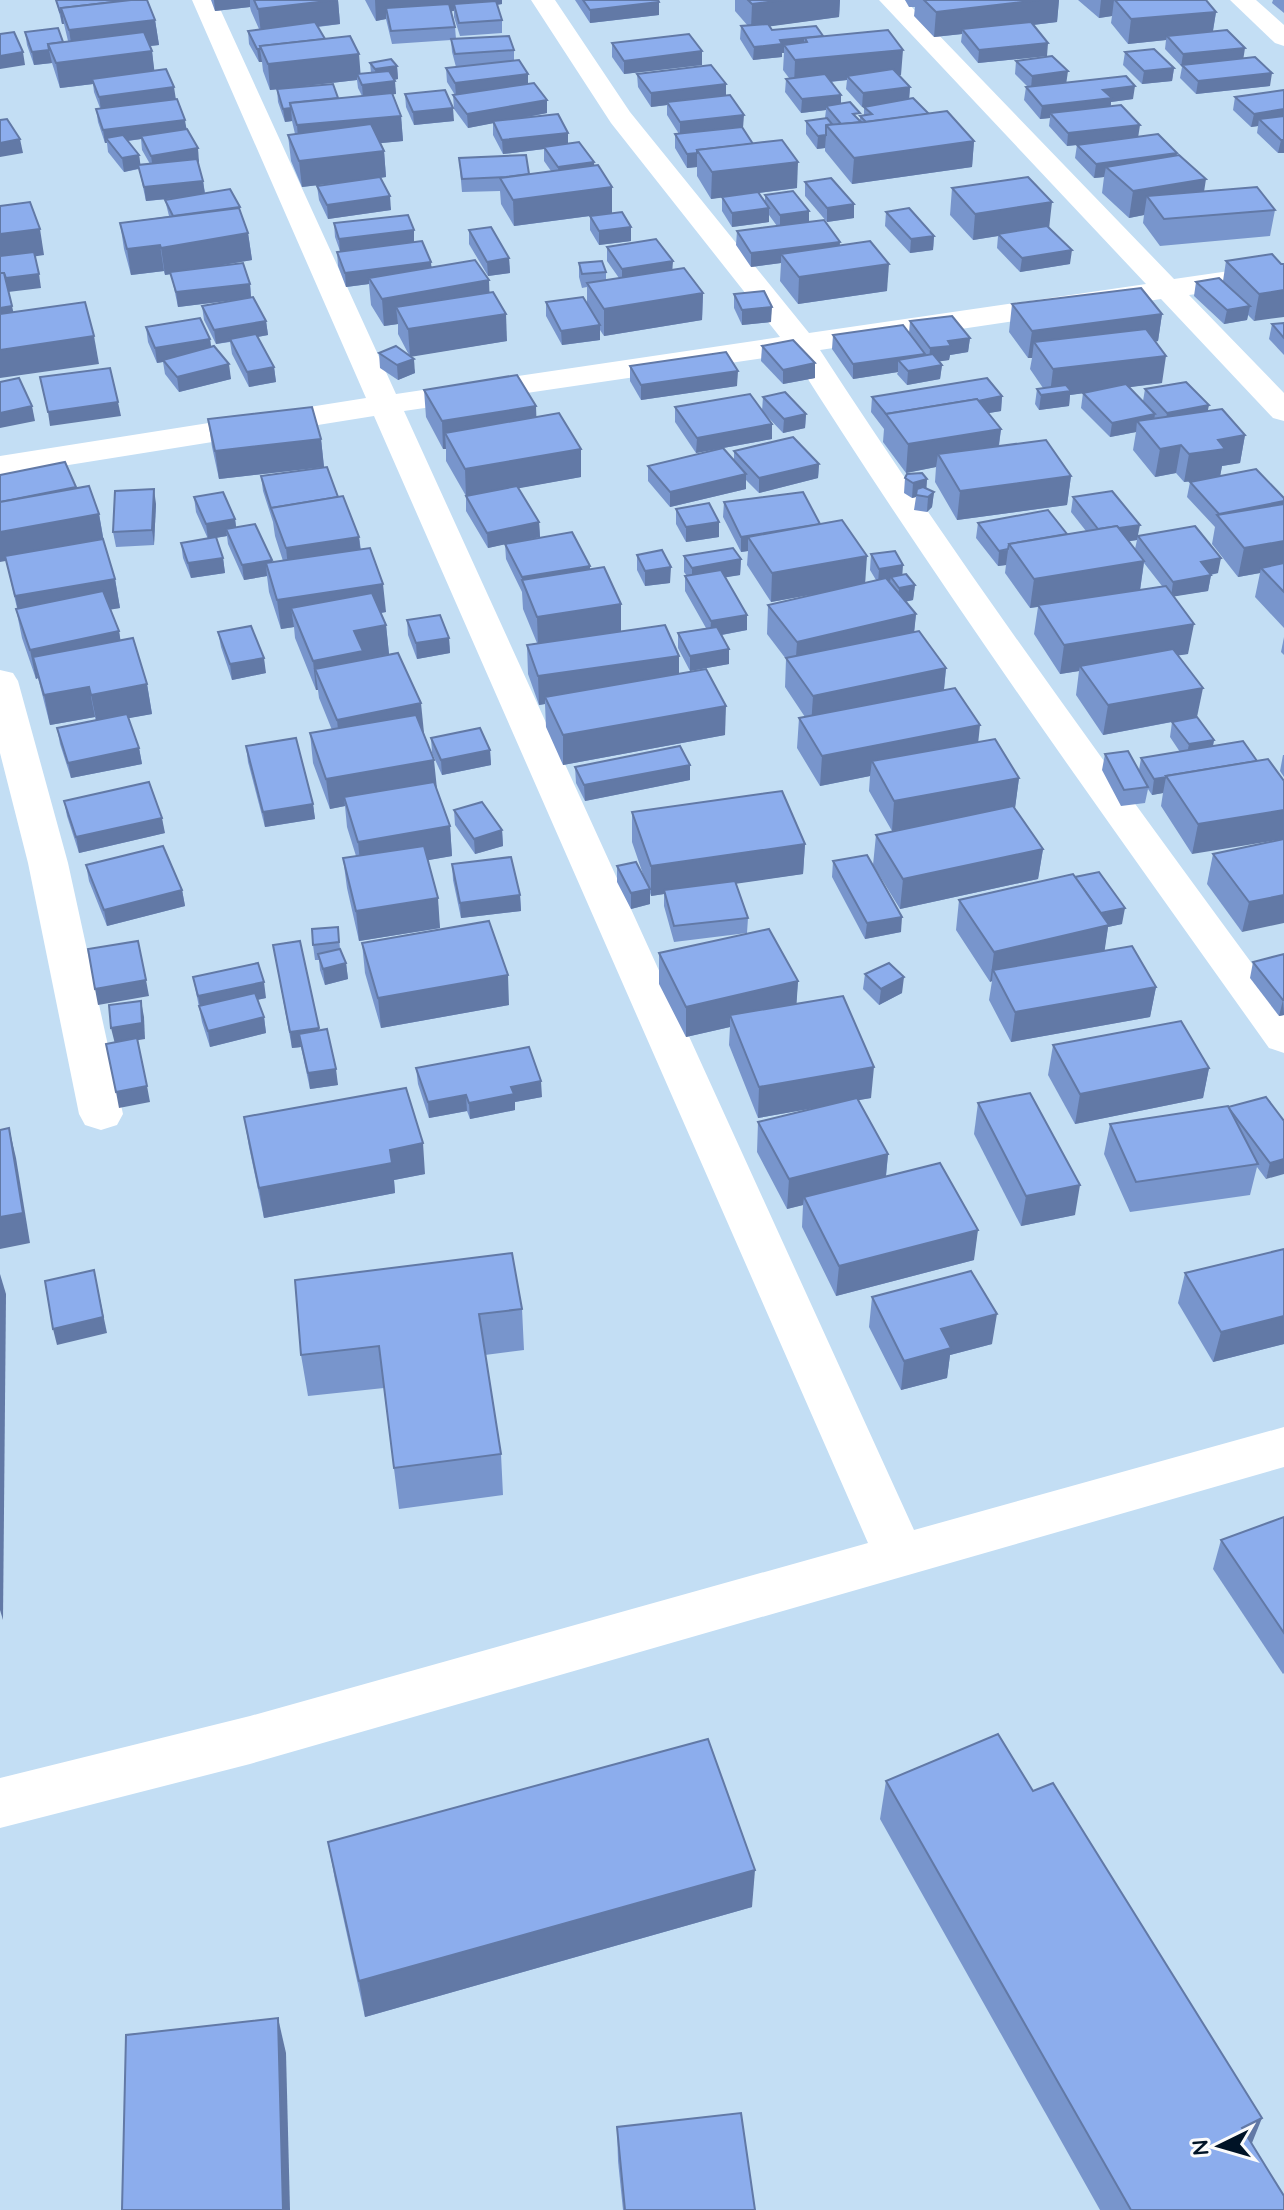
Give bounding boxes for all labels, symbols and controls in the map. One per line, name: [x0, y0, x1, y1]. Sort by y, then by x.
north arrow: [1180, 2106, 1260, 2186]
text: N: [1185, 2138, 1215, 2157]

